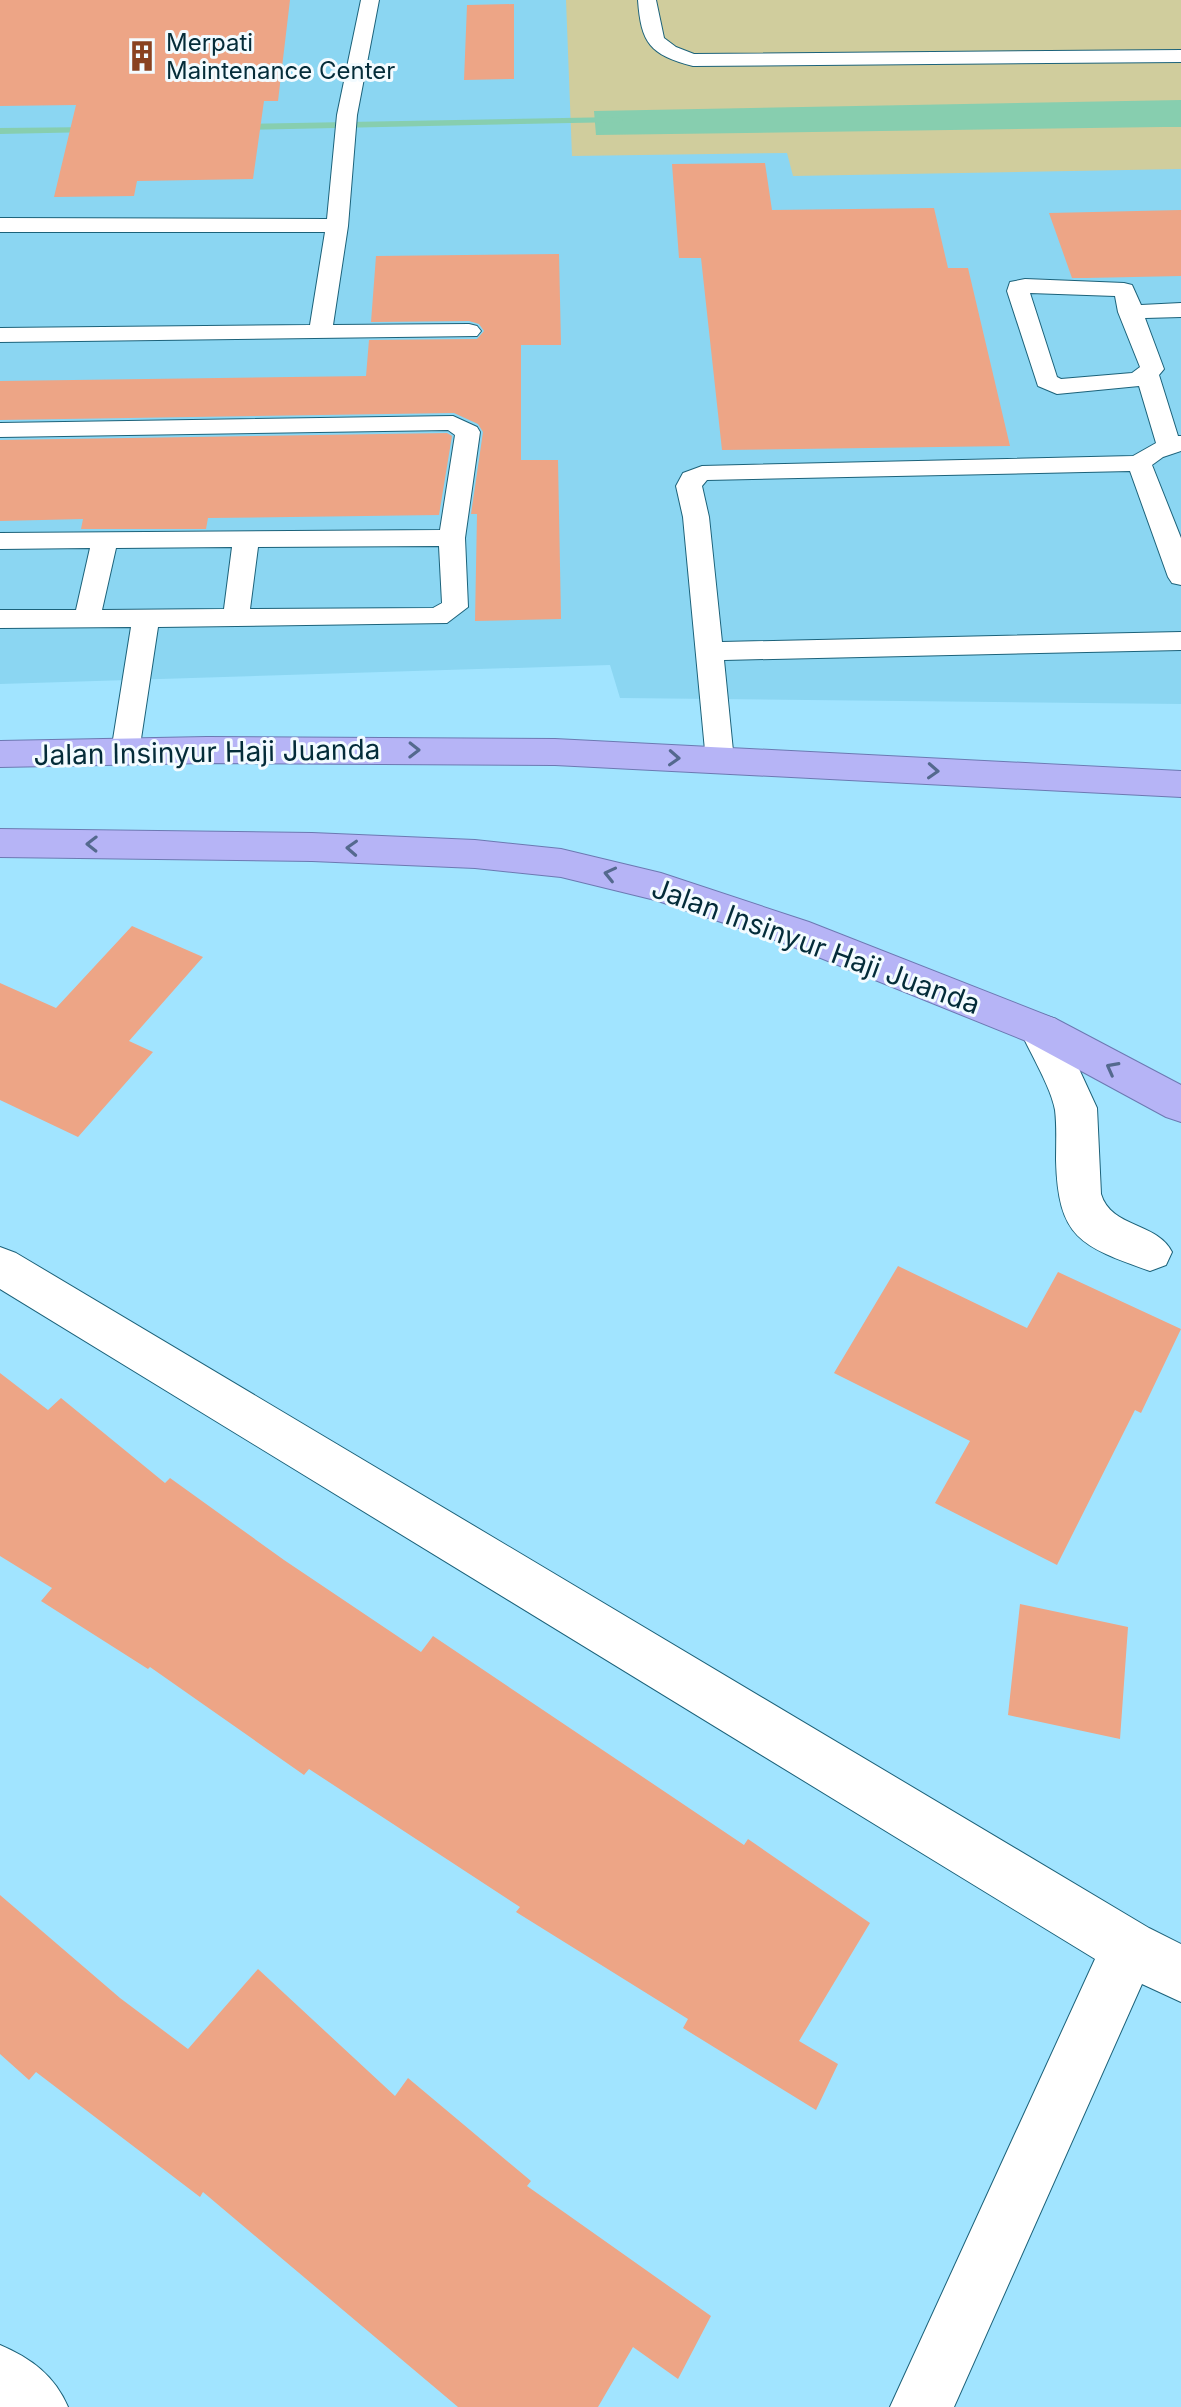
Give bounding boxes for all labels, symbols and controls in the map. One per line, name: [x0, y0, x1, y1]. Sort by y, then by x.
place label: Merpati Maintenance Center: [166, 28, 395, 85]
building icon: Merpati Maintenance Center: [125, 39, 159, 73]
street label: Jalan Insinyur Haji Juanda: [33, 732, 381, 772]
one-way arrow: [408, 742, 421, 759]
one-way arrow: [668, 750, 681, 767]
one-way arrow: [928, 762, 940, 779]
one-way arrow: [85, 835, 98, 853]
one-way arrow: [345, 840, 358, 857]
one-way arrow: [603, 867, 617, 884]
street label: Jalan Insinyur Haji Juanda: [647, 871, 985, 1021]
one-way arrow: [1106, 1063, 1121, 1078]

